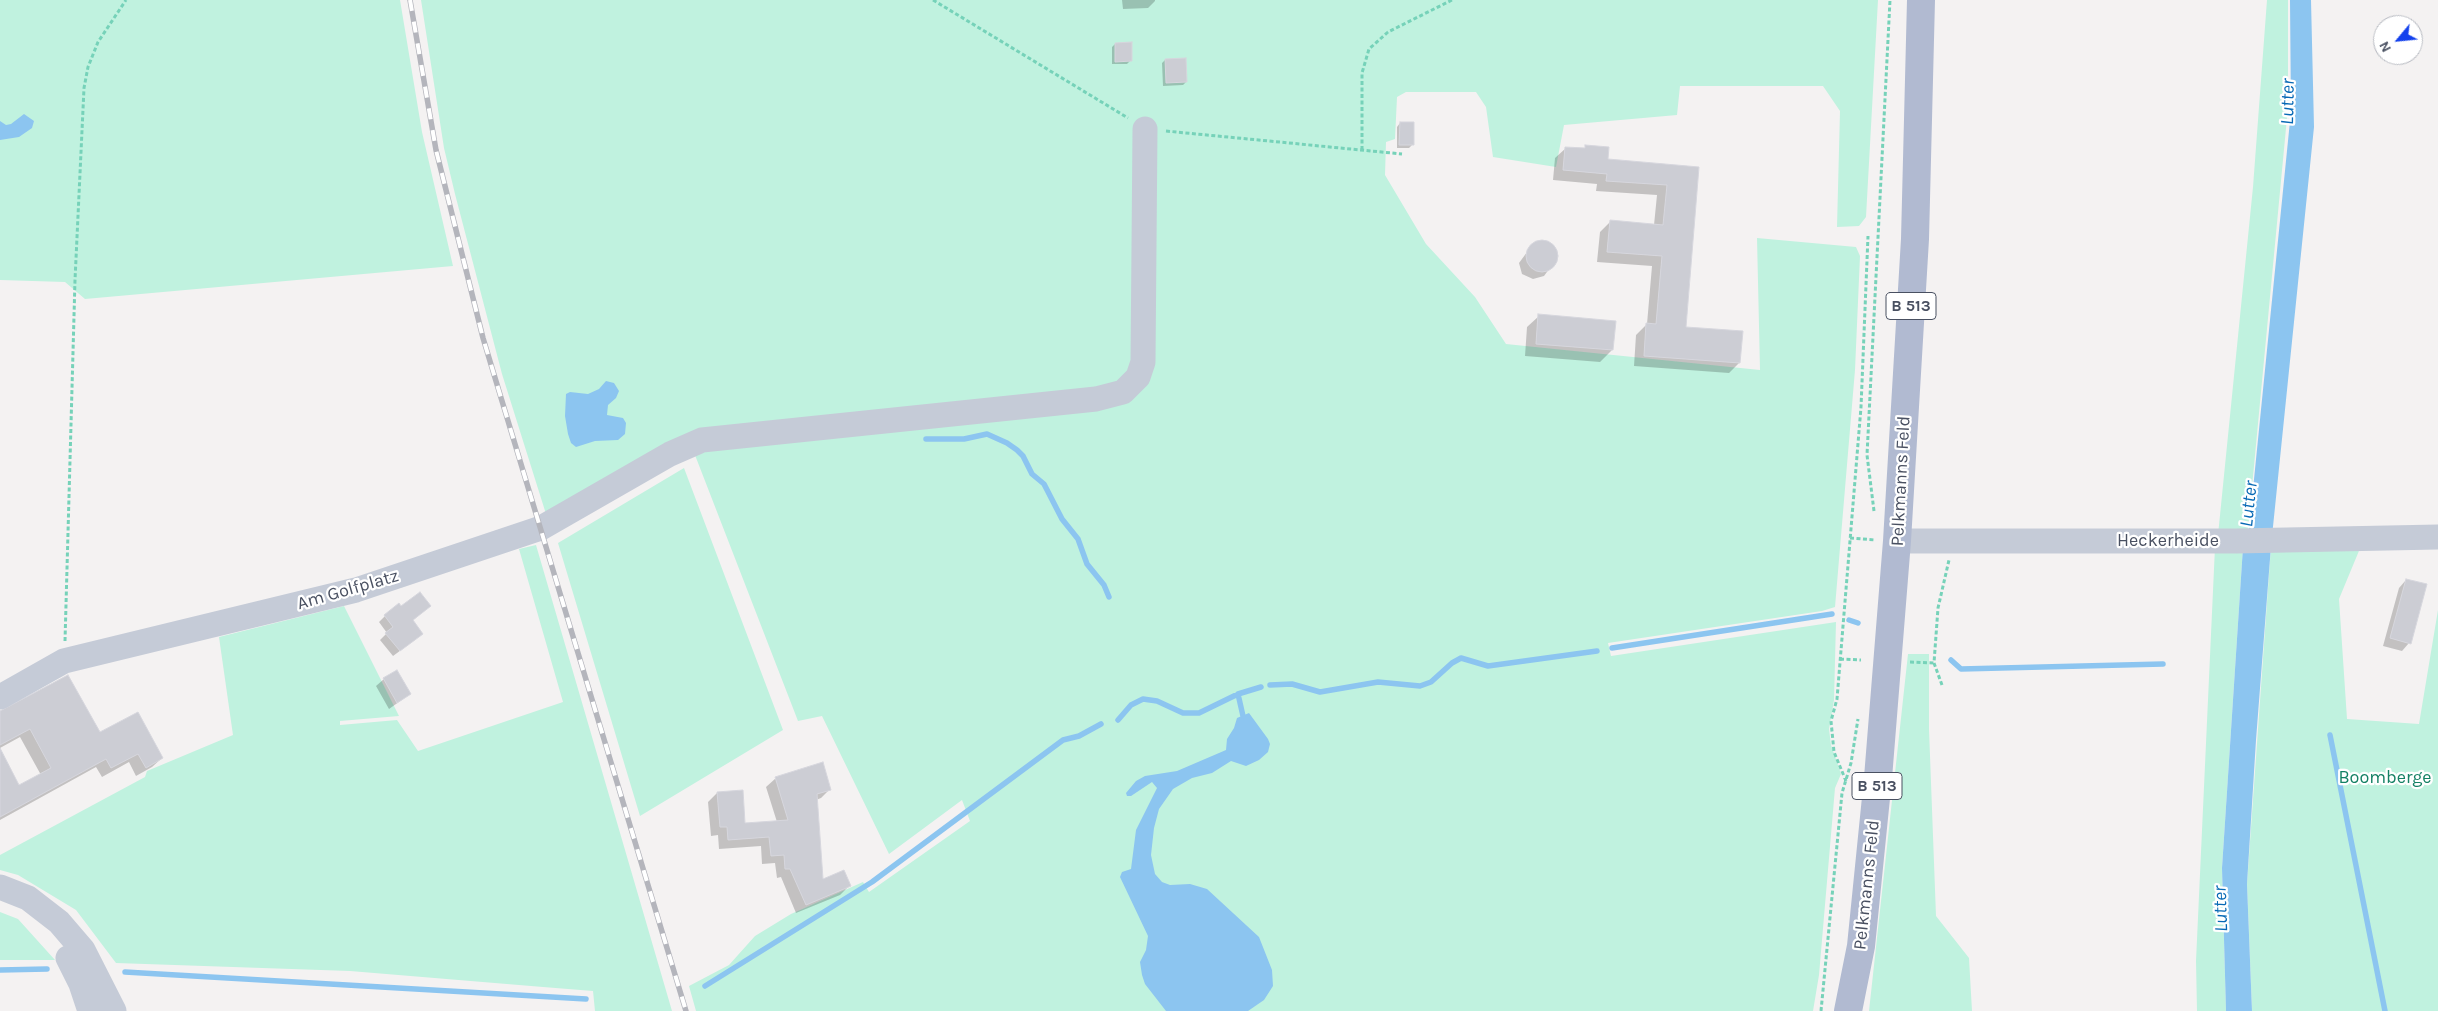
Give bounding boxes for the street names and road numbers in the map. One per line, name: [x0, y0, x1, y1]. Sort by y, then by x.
road number: B 513: [1886, 292, 1936, 320]
street label: Pelkmanns Feld: [1887, 415, 1915, 547]
street label: Heckerheide: [2117, 530, 2219, 552]
street label: Am Golfplatz: [295, 565, 401, 615]
road number: B 513: [1852, 772, 1902, 799]
street label: Pelkmanns Feld: [1849, 819, 1885, 951]

